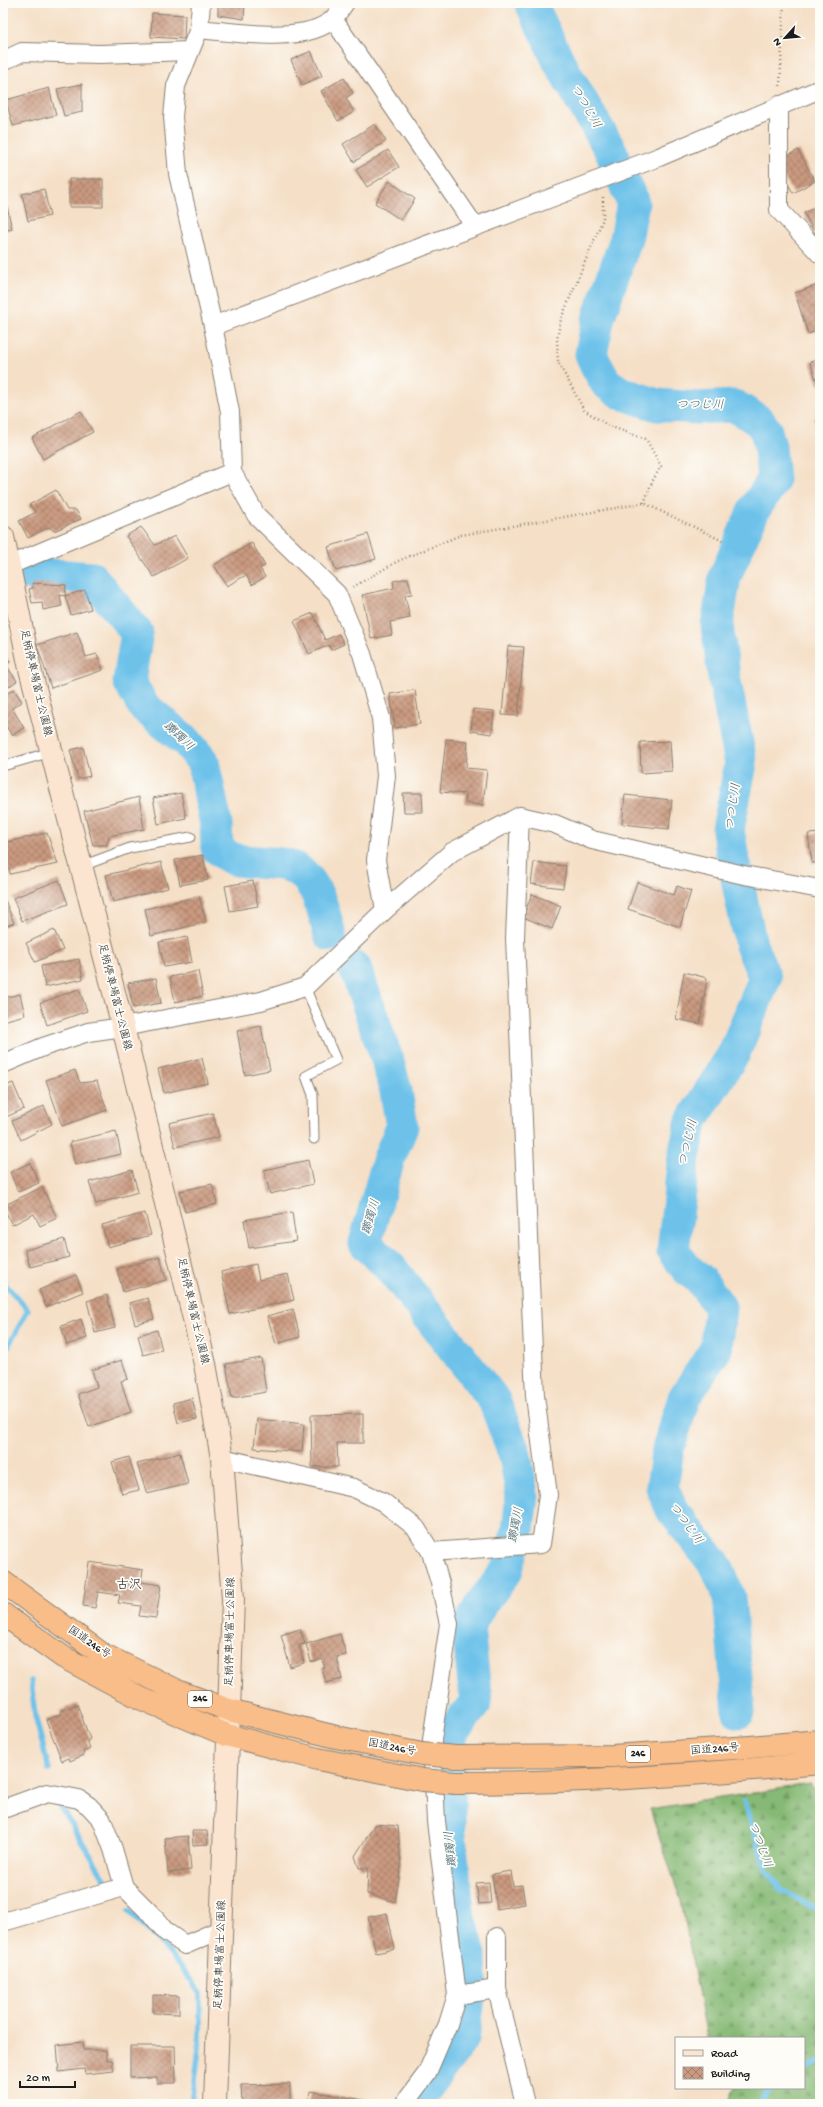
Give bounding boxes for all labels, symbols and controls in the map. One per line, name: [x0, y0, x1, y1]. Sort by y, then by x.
north arrow: [765, 18, 805, 58]
text: N: [771, 36, 785, 48]
water label: つつじ川: [567, 82, 604, 131]
water label: つつじ川: [676, 398, 724, 413]
street label: 足柄停車場富士公園線: [17, 628, 54, 738]
water label: 躑躅川: [160, 719, 197, 754]
water label: つつじ川: [723, 782, 744, 832]
street label: 足柄停車場富士公園線: [95, 942, 134, 1052]
water label: つつじ川: [676, 1118, 701, 1168]
water label: 躑躅川: [359, 1197, 384, 1236]
street label: 足柄停車場富士公園線: [174, 1256, 211, 1366]
water label: つつじ川: [665, 1500, 706, 1548]
water label: 躑躅川: [506, 1506, 527, 1544]
street label: 足柄停車場富士公園線: [223, 1577, 238, 1687]
district label: 古沢: [116, 1578, 142, 1593]
street label: 国道246号: [65, 1623, 113, 1662]
road number: 246: [188, 1691, 212, 1707]
street label: 国道246号: [367, 1736, 417, 1759]
street label: 国道246号: [690, 1741, 740, 1758]
road number: 246: [626, 1746, 650, 1762]
water label: つつじ川: [744, 1820, 775, 1870]
water label: 躑躅川: [442, 1830, 461, 1868]
street label: 足柄停車場富士公園線: [212, 1900, 229, 2010]
legend: [675, 2037, 805, 2089]
text: Road: [711, 2048, 738, 2062]
scale bar: [20, 2063, 75, 2089]
text: Building: [710, 2068, 750, 2082]
text: 20 m: [26, 2072, 51, 2086]

